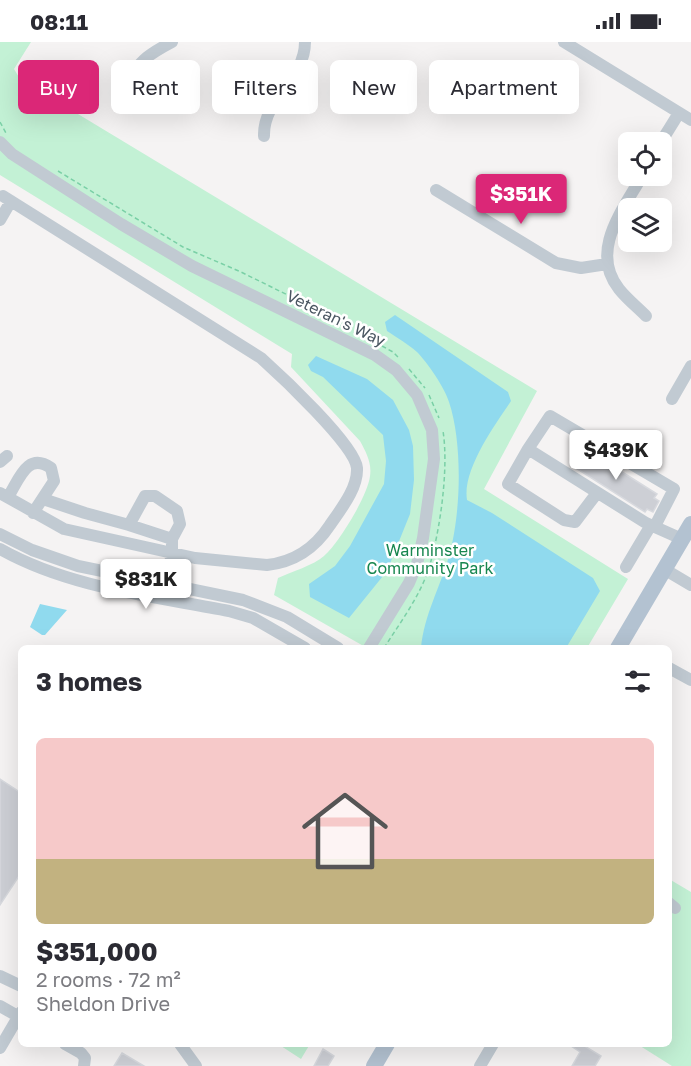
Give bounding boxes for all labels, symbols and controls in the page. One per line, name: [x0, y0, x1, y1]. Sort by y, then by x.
text: 08:11: [30, 8, 88, 35]
chip: Buy: [18, 60, 99, 114]
chip: Rent: [111, 60, 200, 114]
chip: Filters: [212, 60, 318, 114]
chip: New: [330, 60, 417, 114]
chip: Apartment: [429, 60, 579, 114]
map controls: [618, 132, 672, 252]
button: locate: [618, 132, 672, 186]
pin: $351K: [479, 174, 563, 225]
text: $351K: [490, 181, 552, 205]
button: layers: [618, 198, 672, 252]
street label: Veteran's Way: [283, 285, 389, 351]
pin: $439K: [574, 430, 658, 481]
text: $439K: [583, 437, 649, 461]
park label: Warminster Community Park: [367, 540, 493, 578]
pin: $831K: [104, 559, 188, 610]
text: $831K: [114, 566, 178, 590]
icon: filters: [621, 665, 654, 698]
text: 3 homes: [36, 666, 142, 697]
icon: home: [291, 777, 399, 885]
text: $351,000: [36, 936, 158, 967]
text: 2 rooms · 72 m²: [36, 967, 181, 991]
text: Sheldon Drive: [36, 991, 170, 1015]

